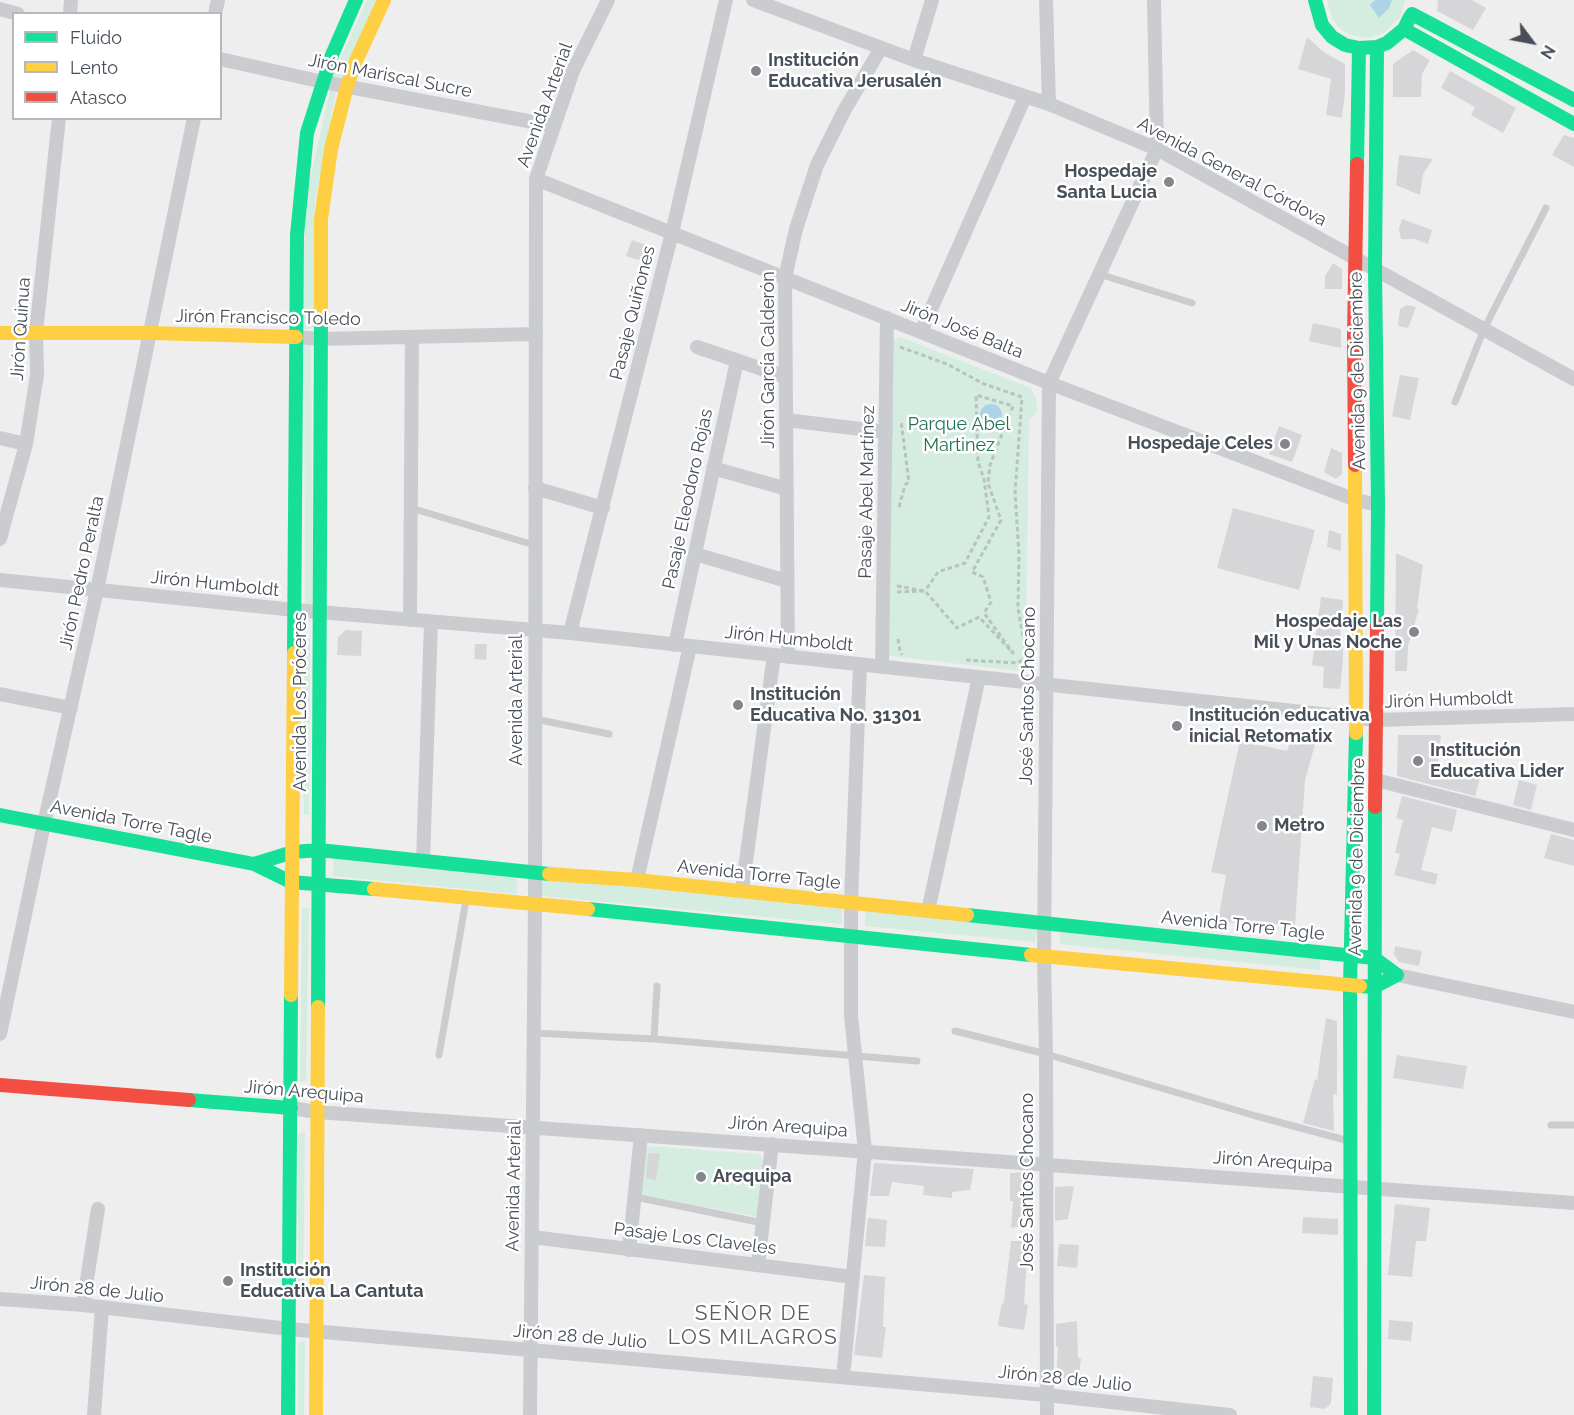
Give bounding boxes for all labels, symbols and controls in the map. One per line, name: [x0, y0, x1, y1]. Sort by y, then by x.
legend: [12, 12, 222, 120]
north arrow: [1502, 12, 1562, 72]
text: Fluido: [70, 27, 122, 48]
street label: Avenida Arterial: [512, 40, 578, 170]
text: N: [1536, 42, 1559, 62]
street label: Jirón Mariscal Sucre: [306, 50, 474, 102]
place label: Institución Educativa Jerusalén: [768, 50, 942, 92]
text: Lento: [70, 57, 118, 78]
marker: Institución Educativa Jerusalén: [749, 64, 763, 78]
text: Atasco: [70, 87, 127, 108]
street label: Avenida General Córdova: [1134, 113, 1330, 231]
place label: Hospedaje Santa Lucia: [1057, 161, 1157, 204]
marker: Hospedaje Santa Lucia: [1162, 175, 1176, 189]
street label: Pasaje Quiñones: [606, 244, 660, 382]
street label: Jirón García Calderón: [758, 271, 780, 449]
street label: Avenida 9 de Diciembre: [1345, 272, 1371, 470]
street label: Jirón Quinua: [7, 277, 35, 381]
street label: Jirón José Balta: [898, 295, 1026, 363]
street label: Jirón Francisco Toledo: [175, 306, 361, 330]
street label: Pasaje Abel Martínez: [855, 405, 879, 579]
street label: Pasaje Eleodoro Rojas: [658, 407, 718, 591]
park label: Parque Abel Martinez: [908, 414, 1010, 456]
place label: Hospedaje Celes: [1128, 433, 1273, 455]
marker: Hospedaje Celes: [1278, 437, 1292, 451]
street label: Jirón Pedro Peralta: [55, 494, 109, 652]
street label: Jirón Humboldt: [150, 567, 280, 601]
street label: José Santos Chocano: [1016, 607, 1040, 785]
place label: Hospedaje Las Mil y Unas Noche: [1254, 611, 1402, 654]
street label: Avenida Los Próceres: [290, 612, 312, 792]
street label: Jirón Humboldt: [724, 622, 854, 656]
marker: Hospedaje Las Mil y Unas Noche: [1407, 625, 1421, 639]
street label: Avenida Arterial: [506, 634, 528, 766]
place label: Institución Educativa No. 31301: [750, 684, 921, 726]
street label: Jirón Humboldt: [1384, 687, 1514, 713]
marker: Institución Educativa No. 31301: [731, 698, 745, 712]
place label: Institución educativa inicial Retomatix: [1189, 705, 1370, 748]
marker: Institución educativa inicial Retomatix: [1170, 719, 1184, 733]
place label: Institución Educativa Lider: [1430, 740, 1564, 783]
marker: Institución Educativa Lider: [1411, 754, 1425, 768]
street label: Avenida 9 de Diciembre: [1344, 758, 1370, 956]
street label: Avenida Torre Tagle: [48, 796, 214, 848]
place label: Metro: [1274, 815, 1325, 837]
marker: Metro: [1255, 819, 1269, 833]
street label: Avenida Torre Tagle: [676, 856, 842, 894]
street label: Avenida Torre Tagle: [1160, 907, 1326, 945]
street label: Jirón Arequipa: [243, 1076, 365, 1108]
street label: José Santos Chocano: [1017, 1093, 1039, 1271]
street label: Jirón Arequipa: [727, 1112, 849, 1142]
street label: Avenida Arterial: [502, 1120, 526, 1252]
street label: Jirón Arequipa: [1212, 1147, 1334, 1177]
place label: Arequipa: [713, 1166, 792, 1188]
marker: Arequipa: [694, 1170, 708, 1184]
street label: Pasaje Los Claveles: [612, 1218, 778, 1260]
place label: Institución Educativa La Cantuta: [240, 1260, 423, 1302]
street label: Jirón 28 de Julio: [29, 1272, 165, 1308]
marker: Institución Educativa La Cantuta: [221, 1274, 235, 1288]
district label: SEÑOR DE LOS MILAGROS: [668, 1301, 838, 1351]
street label: Jirón 28 de Julio: [512, 1320, 648, 1354]
street label: Jirón 28 de Julio: [997, 1361, 1133, 1397]

